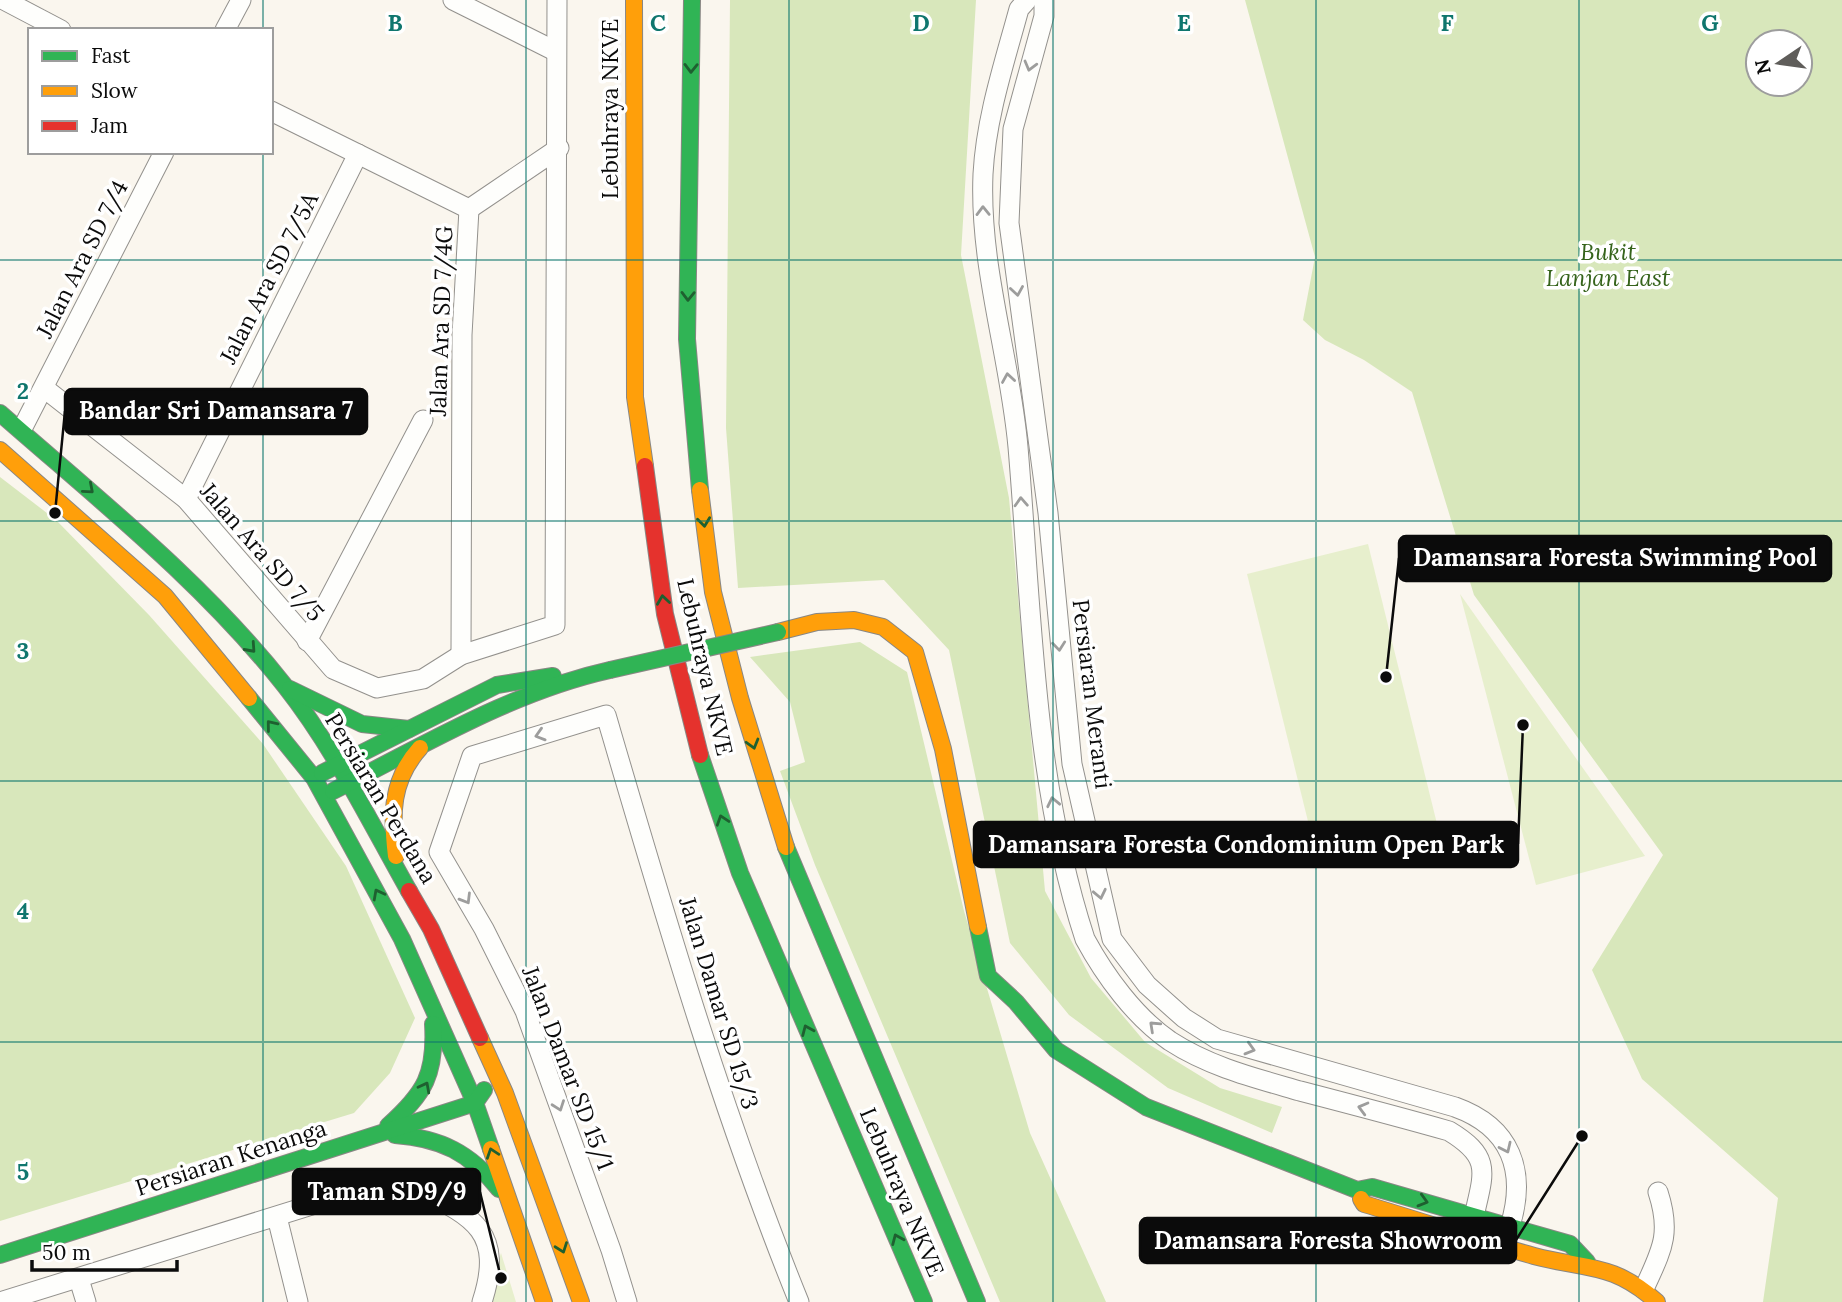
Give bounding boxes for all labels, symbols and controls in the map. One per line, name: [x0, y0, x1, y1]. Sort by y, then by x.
text: B: [387, 8, 403, 37]
text: C: [650, 8, 666, 37]
text: D: [912, 8, 930, 37]
text: E: [1177, 8, 1191, 37]
text: F: [1440, 8, 1454, 37]
text: G: [1701, 8, 1719, 37]
street label: Lebuhraya NKVE: [595, 19, 624, 199]
legend: [28, 28, 273, 154]
north arrow: [1744, 28, 1814, 98]
text: Fast: [91, 42, 131, 69]
text: N: [1749, 57, 1776, 77]
one-way arrow: [1024, 60, 1039, 72]
one-way arrow: [683, 63, 699, 74]
text: Slow: [91, 77, 138, 104]
text: Jam: [90, 112, 128, 139]
street label: Jalan Ara SD 7/4: [29, 175, 135, 344]
street label: Jalan Ara SD 7/5A: [212, 187, 325, 370]
one-way arrow: [975, 205, 991, 216]
street label: Jalan Ara SD 7/4G: [423, 225, 459, 418]
park label: Bukit Lanjan East: [1546, 237, 1671, 292]
one-way arrow: [1009, 285, 1024, 297]
one-way arrow: [680, 291, 696, 301]
one-way arrow: [1001, 372, 1016, 383]
text: 2: [17, 376, 29, 405]
callout: Bandar Sri Damansara 7: [65, 389, 367, 434]
text: Bandar Sri Damansara 7: [79, 395, 353, 426]
street label: Jalan Ara SD 7/5: [193, 476, 330, 627]
one-way arrow: [80, 481, 93, 494]
one-way arrow: [1014, 496, 1029, 507]
one-way arrow: [697, 517, 712, 528]
callout: Damansara Foresta Swimming Pool: [1399, 536, 1831, 581]
text: Damansara Foresta Swimming Pool: [1413, 542, 1817, 573]
street label: Lebuhraya NKVE: [671, 576, 740, 758]
one-way arrow: [656, 594, 671, 606]
street label: Persiaran Meranti: [1066, 597, 1119, 790]
text: 3: [17, 636, 29, 665]
one-way arrow: [243, 640, 255, 653]
one-way arrow: [1052, 640, 1067, 652]
street label: Persiaran Perdana: [319, 707, 444, 889]
one-way arrow: [267, 721, 279, 734]
one-way arrow: [535, 726, 547, 741]
one-way arrow: [745, 738, 760, 750]
one-way arrow: [1046, 796, 1061, 808]
one-way arrow: [716, 814, 730, 826]
callout: Damansara Foresta Condominium Open Park: [974, 822, 1518, 867]
text: Damansara Foresta Condominium Open Park: [988, 829, 1504, 860]
one-way arrow: [1092, 888, 1106, 900]
one-way arrow: [373, 889, 386, 902]
one-way arrow: [458, 891, 471, 904]
street label: Jalan Damar SD 15/3: [672, 892, 766, 1113]
text: 4: [17, 896, 29, 925]
street label: Jalan Damar SD 15/1: [515, 961, 621, 1174]
one-way arrow: [1149, 1022, 1162, 1034]
one-way arrow: [801, 1025, 815, 1038]
one-way arrow: [1244, 1041, 1256, 1055]
one-way arrow: [417, 1082, 430, 1094]
one-way arrow: [551, 1100, 565, 1112]
one-way arrow: [1358, 1102, 1370, 1116]
street label: Lebuhraya NKVE: [854, 1103, 951, 1281]
street label: Persiaran Kenanga: [132, 1113, 330, 1202]
one-way arrow: [1498, 1141, 1512, 1153]
one-way arrow: [486, 1147, 500, 1159]
text: 5: [17, 1157, 29, 1186]
callout: Taman SD9/9: [293, 1169, 480, 1214]
text: Taman SD9/9: [307, 1176, 467, 1207]
one-way arrow: [1416, 1193, 1428, 1208]
callout: Damansara Foresta Showroom: [1140, 1218, 1516, 1263]
text: Damansara Foresta Showroom: [1154, 1225, 1502, 1256]
scale bar: [32, 1228, 177, 1272]
one-way arrow: [891, 1234, 905, 1247]
text: 50 m: [42, 1239, 91, 1266]
one-way arrow: [553, 1242, 567, 1254]

